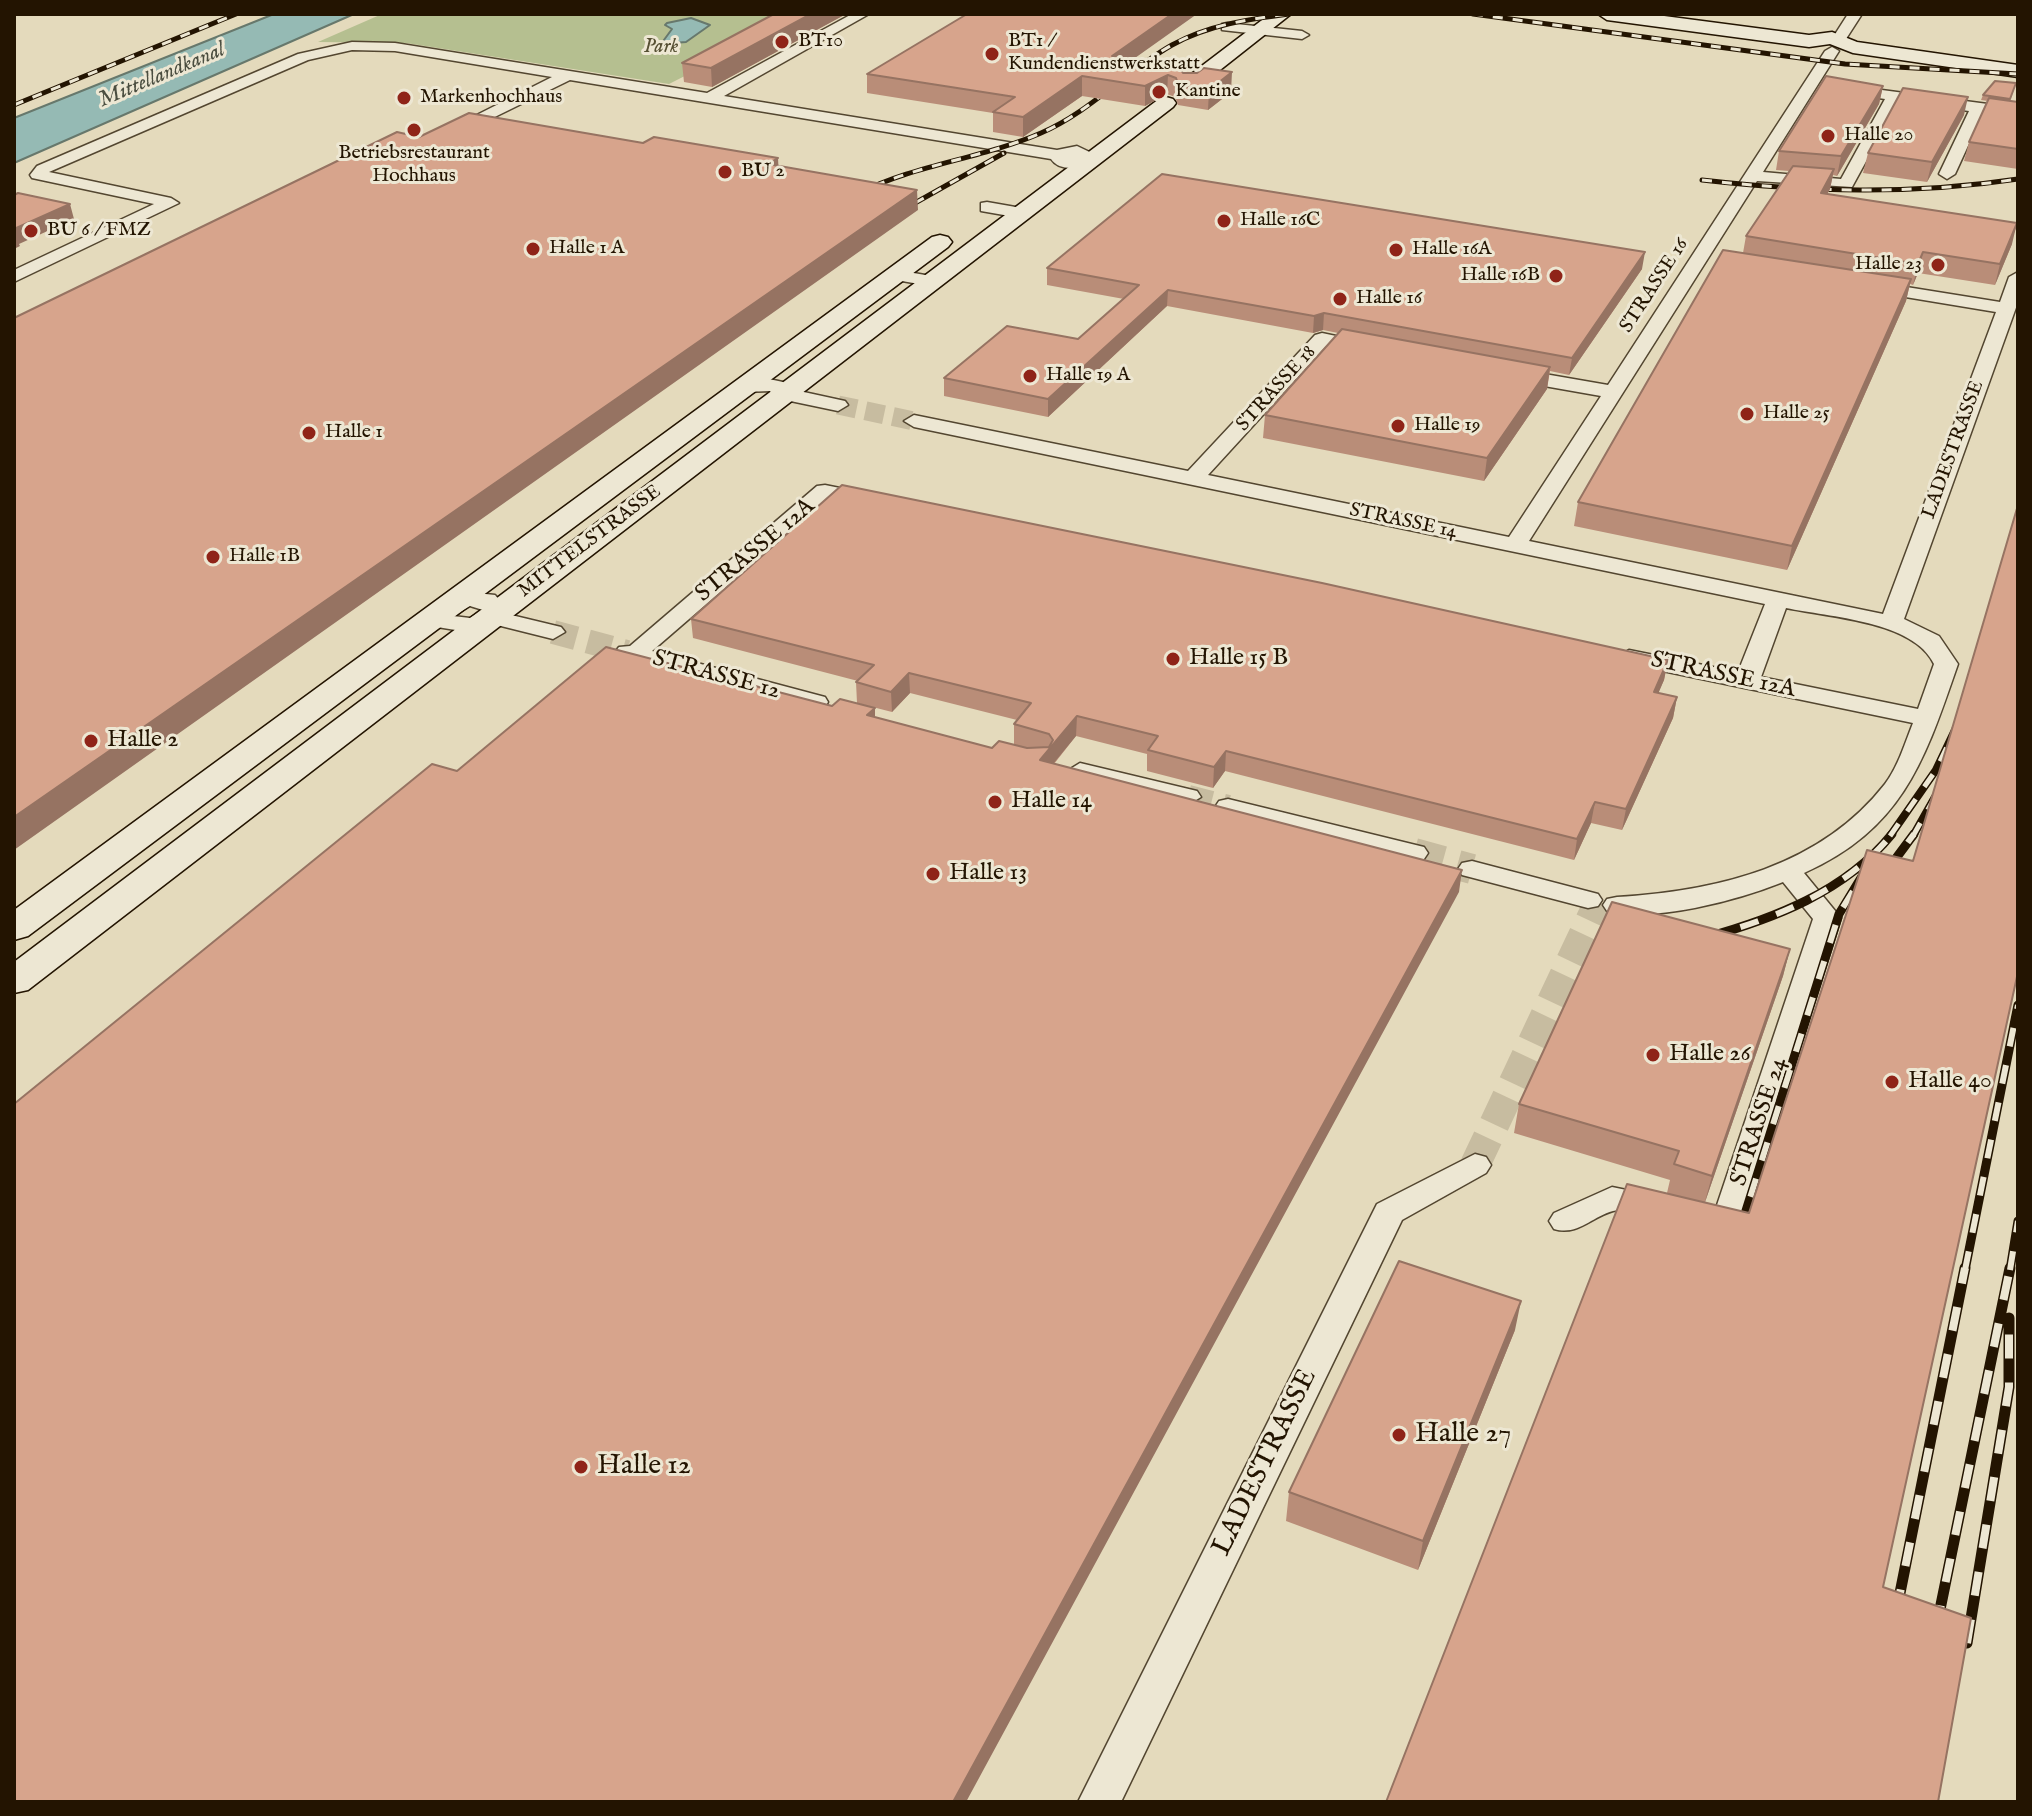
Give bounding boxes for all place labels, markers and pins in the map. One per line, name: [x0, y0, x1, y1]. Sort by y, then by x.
place label: BT10: [798, 30, 843, 54]
place label: BT1 / Kundendienstwerkstatt: [1008, 30, 1200, 77]
marker: BT10: [773, 33, 791, 51]
marker: BT1 / Kundendienstwerkstatt: [983, 45, 1001, 63]
place label: Kantine: [1175, 80, 1241, 104]
marker: Kantine: [1150, 83, 1168, 101]
place label: Markenhochhaus: [420, 86, 562, 110]
marker: Markenhochhaus: [395, 89, 413, 107]
marker: Betriebsrestaurant Hochhaus: [405, 121, 423, 139]
place label: Halle 20: [1844, 124, 1913, 148]
marker: Halle 20: [1819, 127, 1837, 145]
place label: Betriebsrestaurant Hochhaus: [338, 142, 490, 189]
place label: BU 2: [741, 160, 785, 184]
marker: BU 2: [716, 163, 734, 181]
place label: Halle 16C: [1240, 209, 1320, 233]
marker: Halle 16C: [1215, 212, 1233, 230]
place label: BU 6 / FMZ: [47, 219, 151, 243]
marker: BU 6 / FMZ: [22, 222, 40, 240]
place label: Halle 1 A: [549, 237, 625, 261]
place label: Halle 16A: [1412, 238, 1492, 262]
marker: Halle 1 A: [524, 240, 542, 258]
marker: Halle 16A: [1387, 241, 1405, 259]
place label: Halle 23: [1855, 253, 1922, 277]
marker: Halle 23: [1929, 256, 1947, 274]
place label: Halle 16B: [1461, 264, 1540, 288]
marker: Halle 16B: [1547, 267, 1565, 285]
place label: Halle 16: [1356, 287, 1422, 311]
marker: Halle 16: [1331, 290, 1349, 308]
place label: Halle 19 A: [1046, 364, 1130, 388]
marker: Halle 19 A: [1021, 367, 1039, 385]
place label: Halle 25: [1763, 402, 1830, 426]
marker: Halle 25: [1738, 405, 1756, 423]
place label: Halle 19: [1414, 414, 1480, 438]
marker: Halle 19: [1389, 417, 1407, 435]
place label: Halle 1: [325, 421, 383, 445]
marker: Halle 1: [300, 424, 318, 442]
place label: Halle 1B: [229, 545, 300, 569]
marker: Halle 1B: [204, 548, 222, 566]
place label: Halle 15 B: [1189, 645, 1288, 673]
marker: Halle 15 B: [1164, 650, 1182, 668]
place label: Halle 2: [107, 727, 179, 755]
marker: Halle 2: [82, 732, 100, 750]
place label: Halle 14: [1011, 788, 1092, 816]
marker: Halle 14: [986, 793, 1004, 811]
place label: Halle 13: [949, 860, 1027, 888]
marker: Halle 13: [924, 865, 942, 883]
place label: Halle 26: [1669, 1041, 1751, 1069]
marker: Halle 26: [1644, 1046, 1662, 1064]
place label: Halle 40: [1908, 1068, 1992, 1096]
marker: Halle 40: [1883, 1073, 1901, 1091]
place label: Halle 27: [1415, 1418, 1511, 1452]
marker: Halle 27: [1390, 1426, 1408, 1444]
place label: Halle 12: [597, 1450, 691, 1484]
marker: Halle 12: [572, 1458, 590, 1476]

